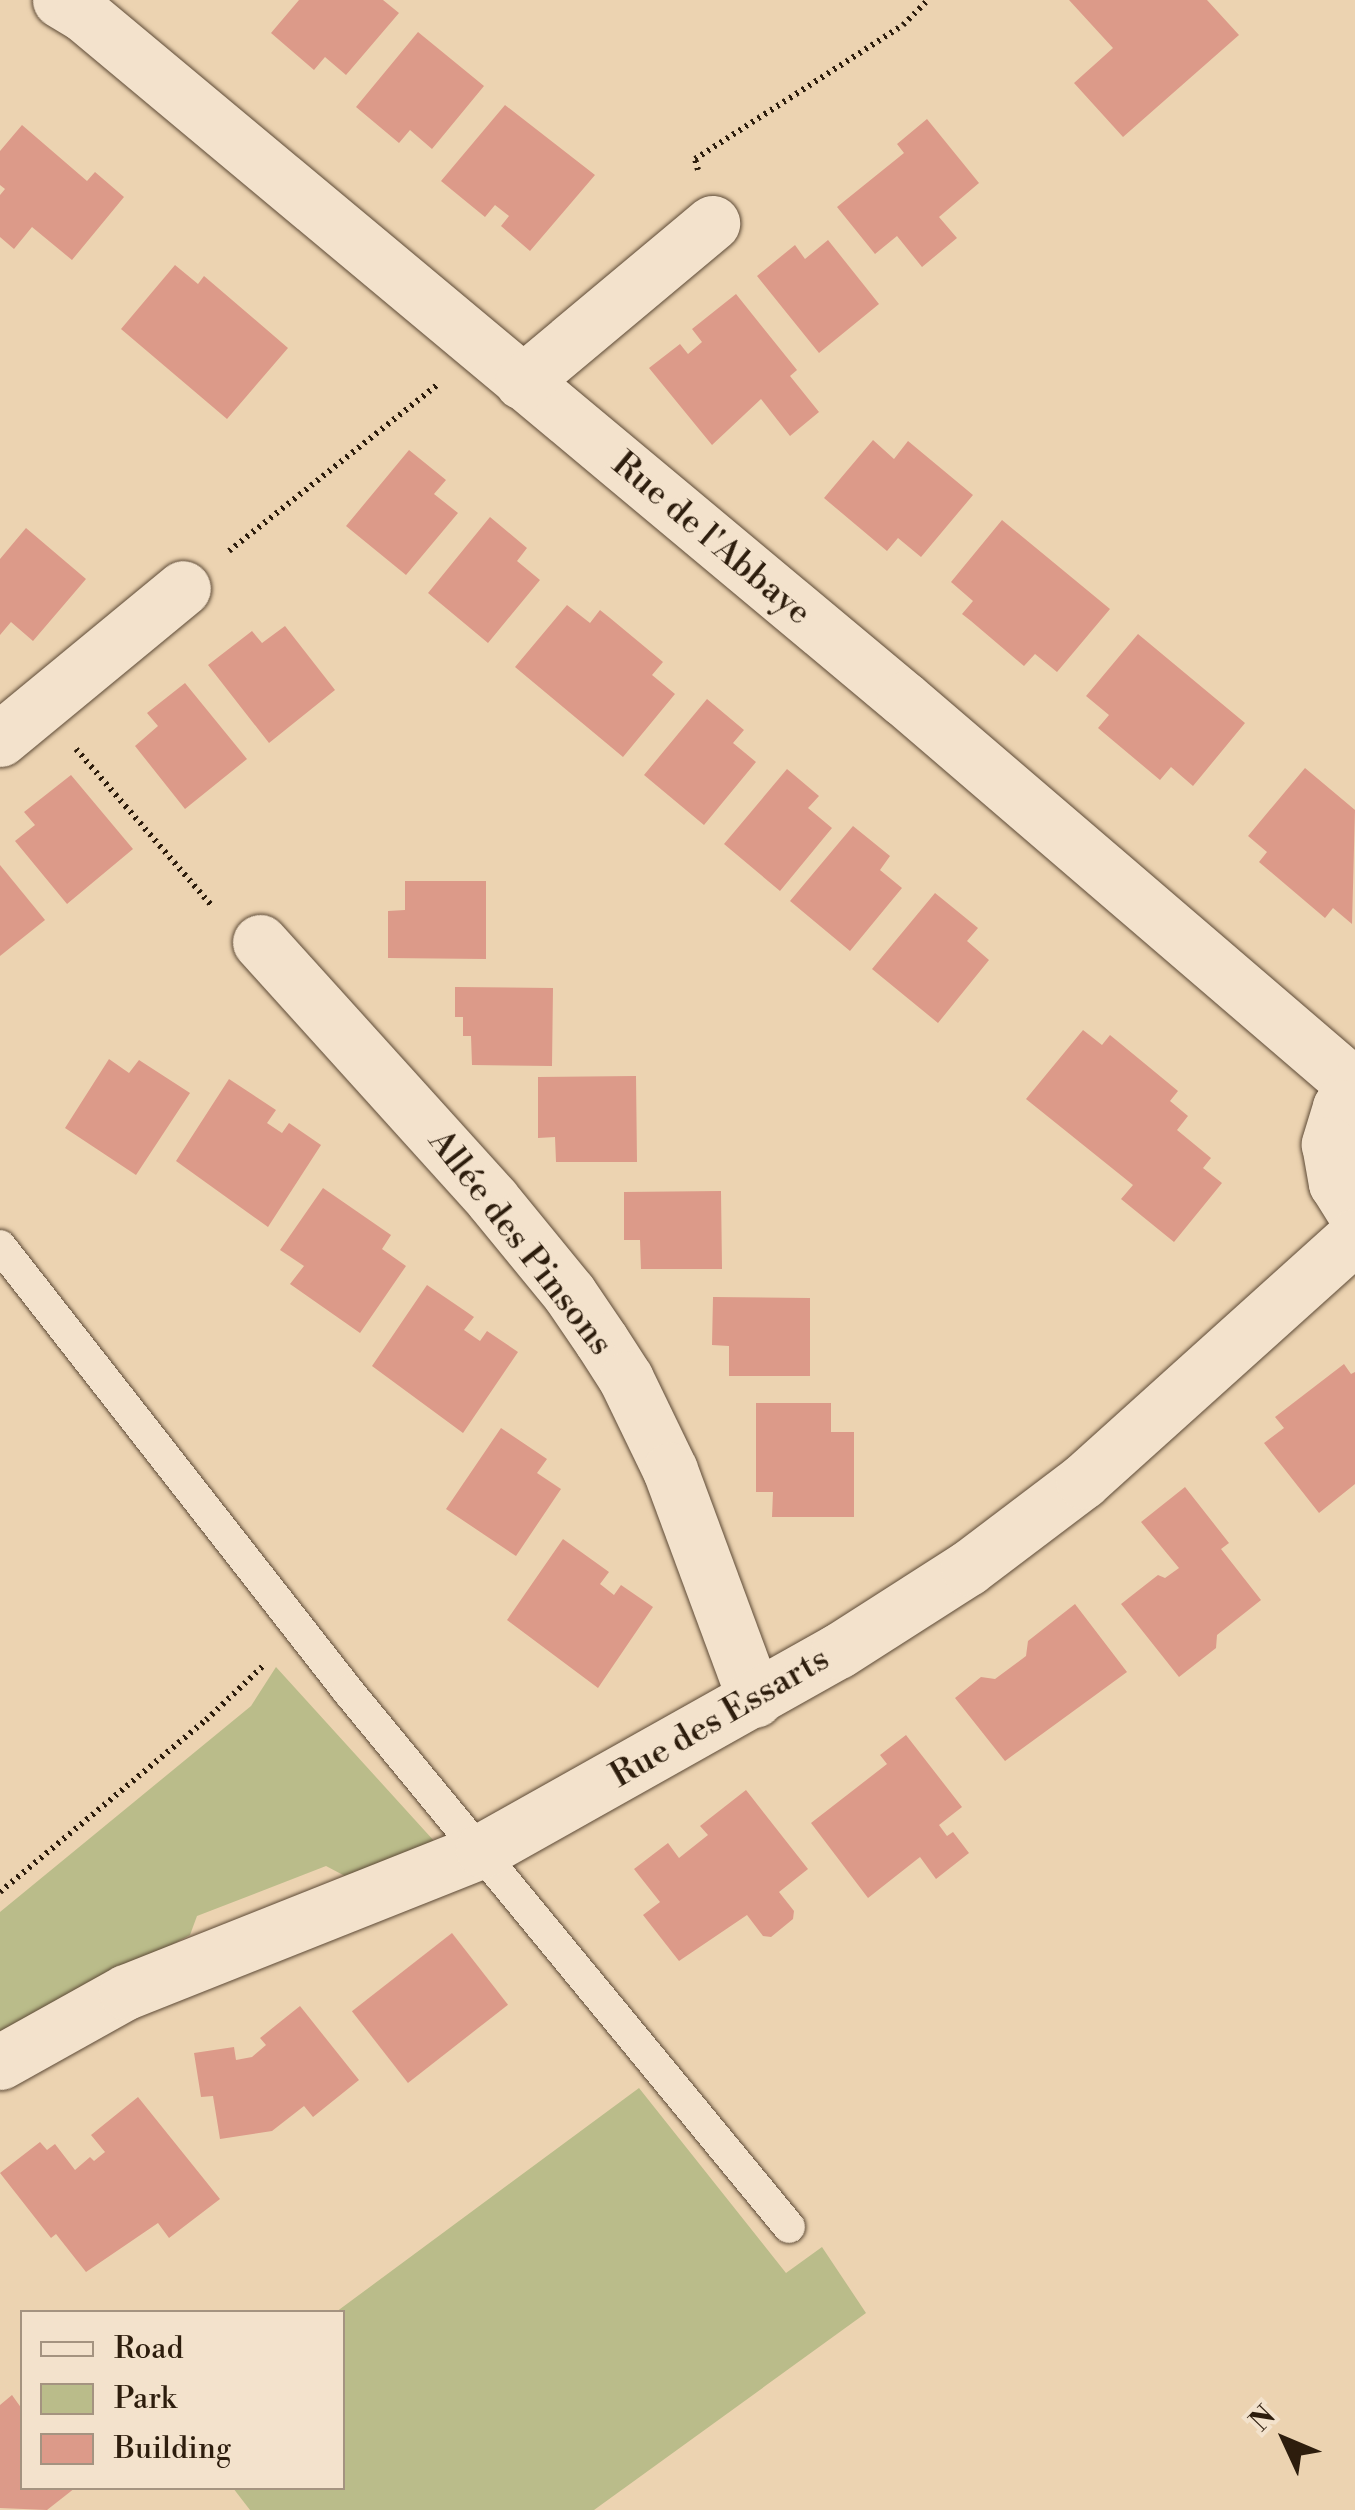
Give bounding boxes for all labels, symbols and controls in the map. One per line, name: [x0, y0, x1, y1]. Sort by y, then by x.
street label: Rue de l'Abbaye: [603, 444, 819, 634]
street label: Allée des Pinsons: [419, 1122, 621, 1364]
street label: Rue des Essarts: [603, 1638, 837, 1798]
legend: [20, 2310, 345, 2490]
text: Road: [114, 2330, 184, 2368]
text: Park: [114, 2380, 176, 2418]
north arrow: [1235, 2390, 1335, 2490]
text: N: [1243, 2399, 1283, 2439]
text: Building: [114, 2430, 231, 2468]

